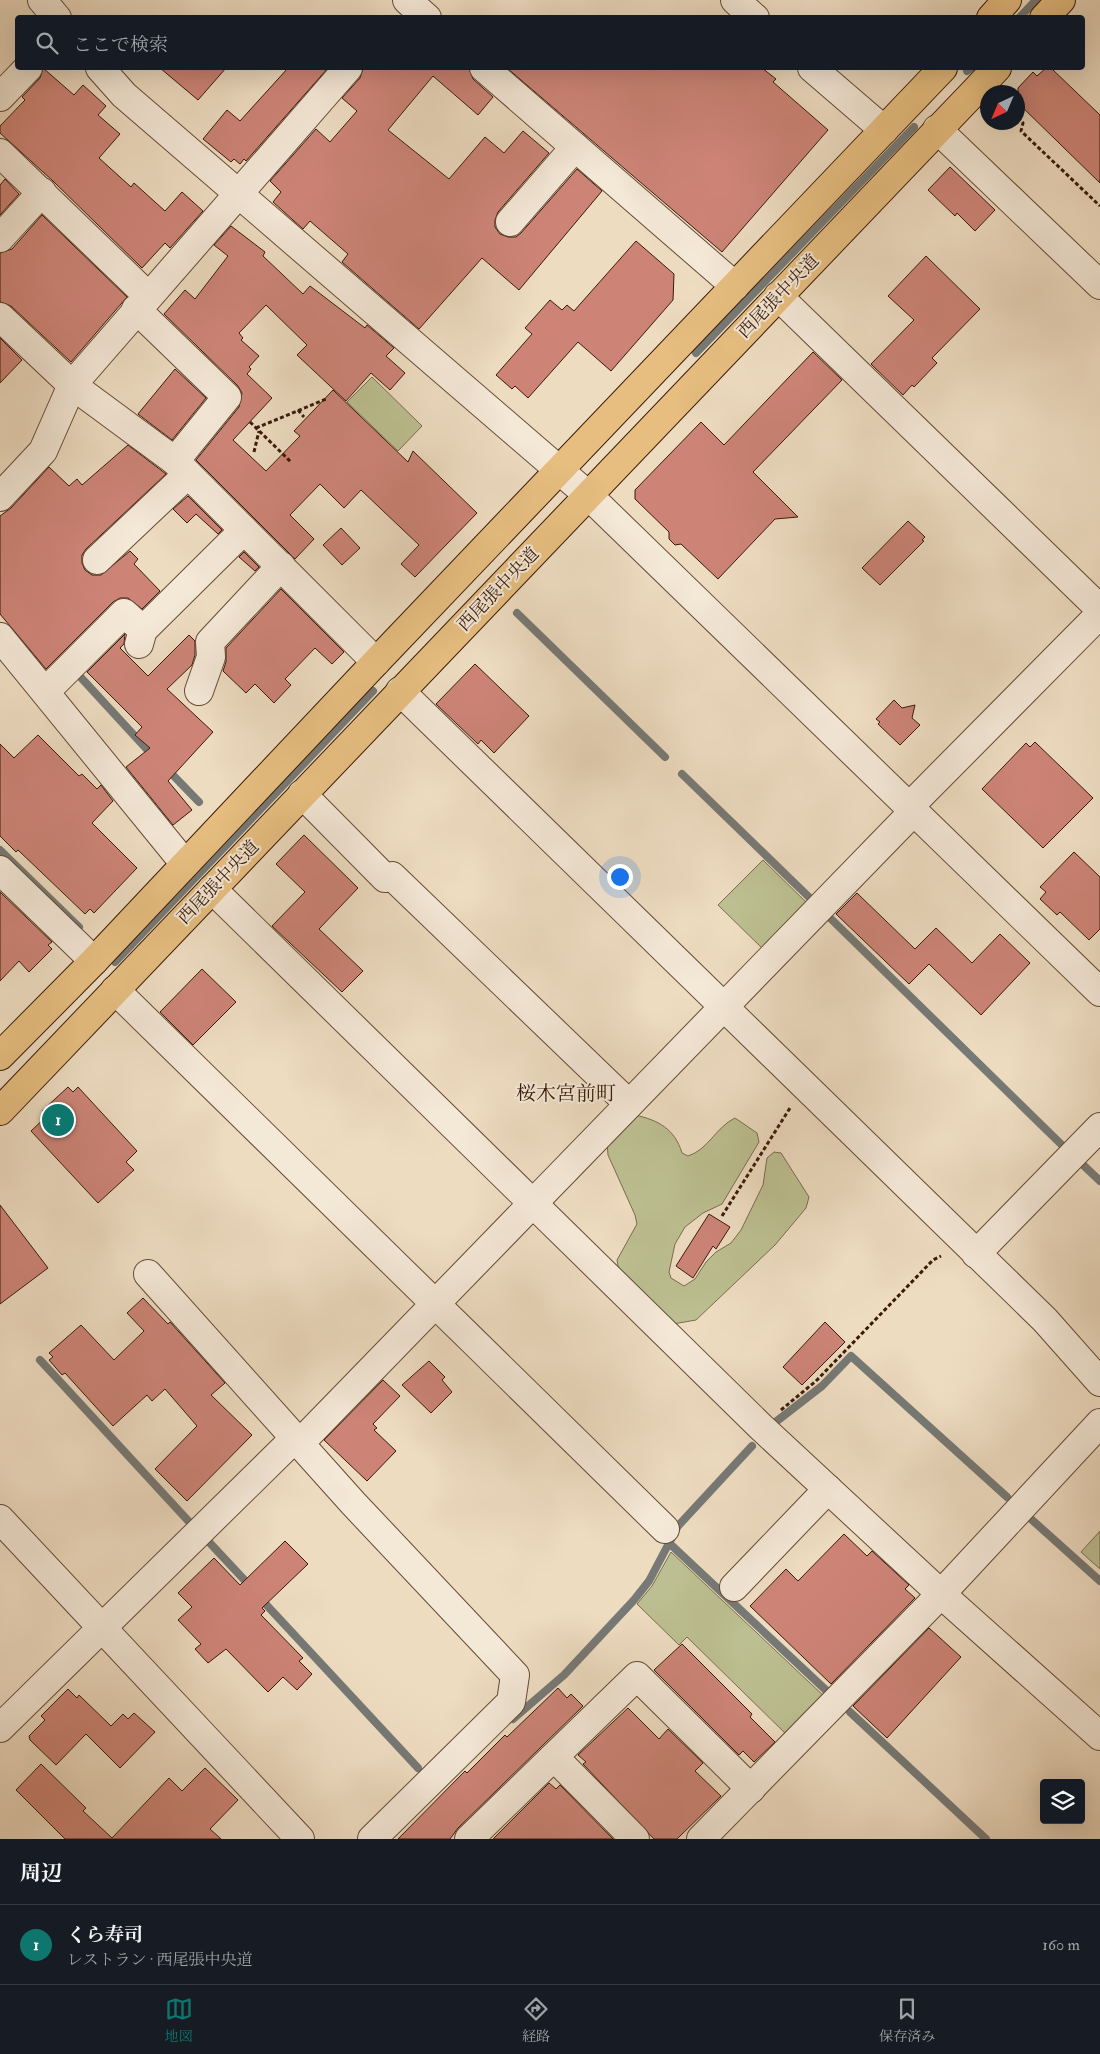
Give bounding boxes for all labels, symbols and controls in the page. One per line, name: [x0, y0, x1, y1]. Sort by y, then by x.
search box: [15, 15, 1085, 70]
icon: search: [33, 29, 61, 57]
text: ここで検索: [73, 33, 168, 57]
north arrow: [980, 85, 1025, 130]
street label: 西尾張中央道: [733, 250, 824, 343]
street label: 西尾張中央道: [453, 543, 544, 636]
street label: 西尾張中央道: [173, 836, 264, 929]
your location: [607, 864, 633, 890]
district label: 桜木宮前町: [516, 1081, 616, 1106]
pin: 1: [42, 1101, 74, 1139]
map controls: [1040, 1779, 1085, 1824]
button: layers: [1040, 1779, 1085, 1824]
text: 周辺: [20, 1860, 62, 1887]
text: くら寿司: [67, 1923, 143, 1947]
text: 1: [33, 1935, 39, 1955]
text: 160 m: [1042, 1935, 1080, 1955]
text: レストラン · 西尾張中央道: [67, 1950, 252, 1970]
tab: 地図: [165, 1995, 193, 2045]
tab: 経路: [522, 1995, 550, 2045]
tab: 保存済み: [879, 1995, 935, 2045]

